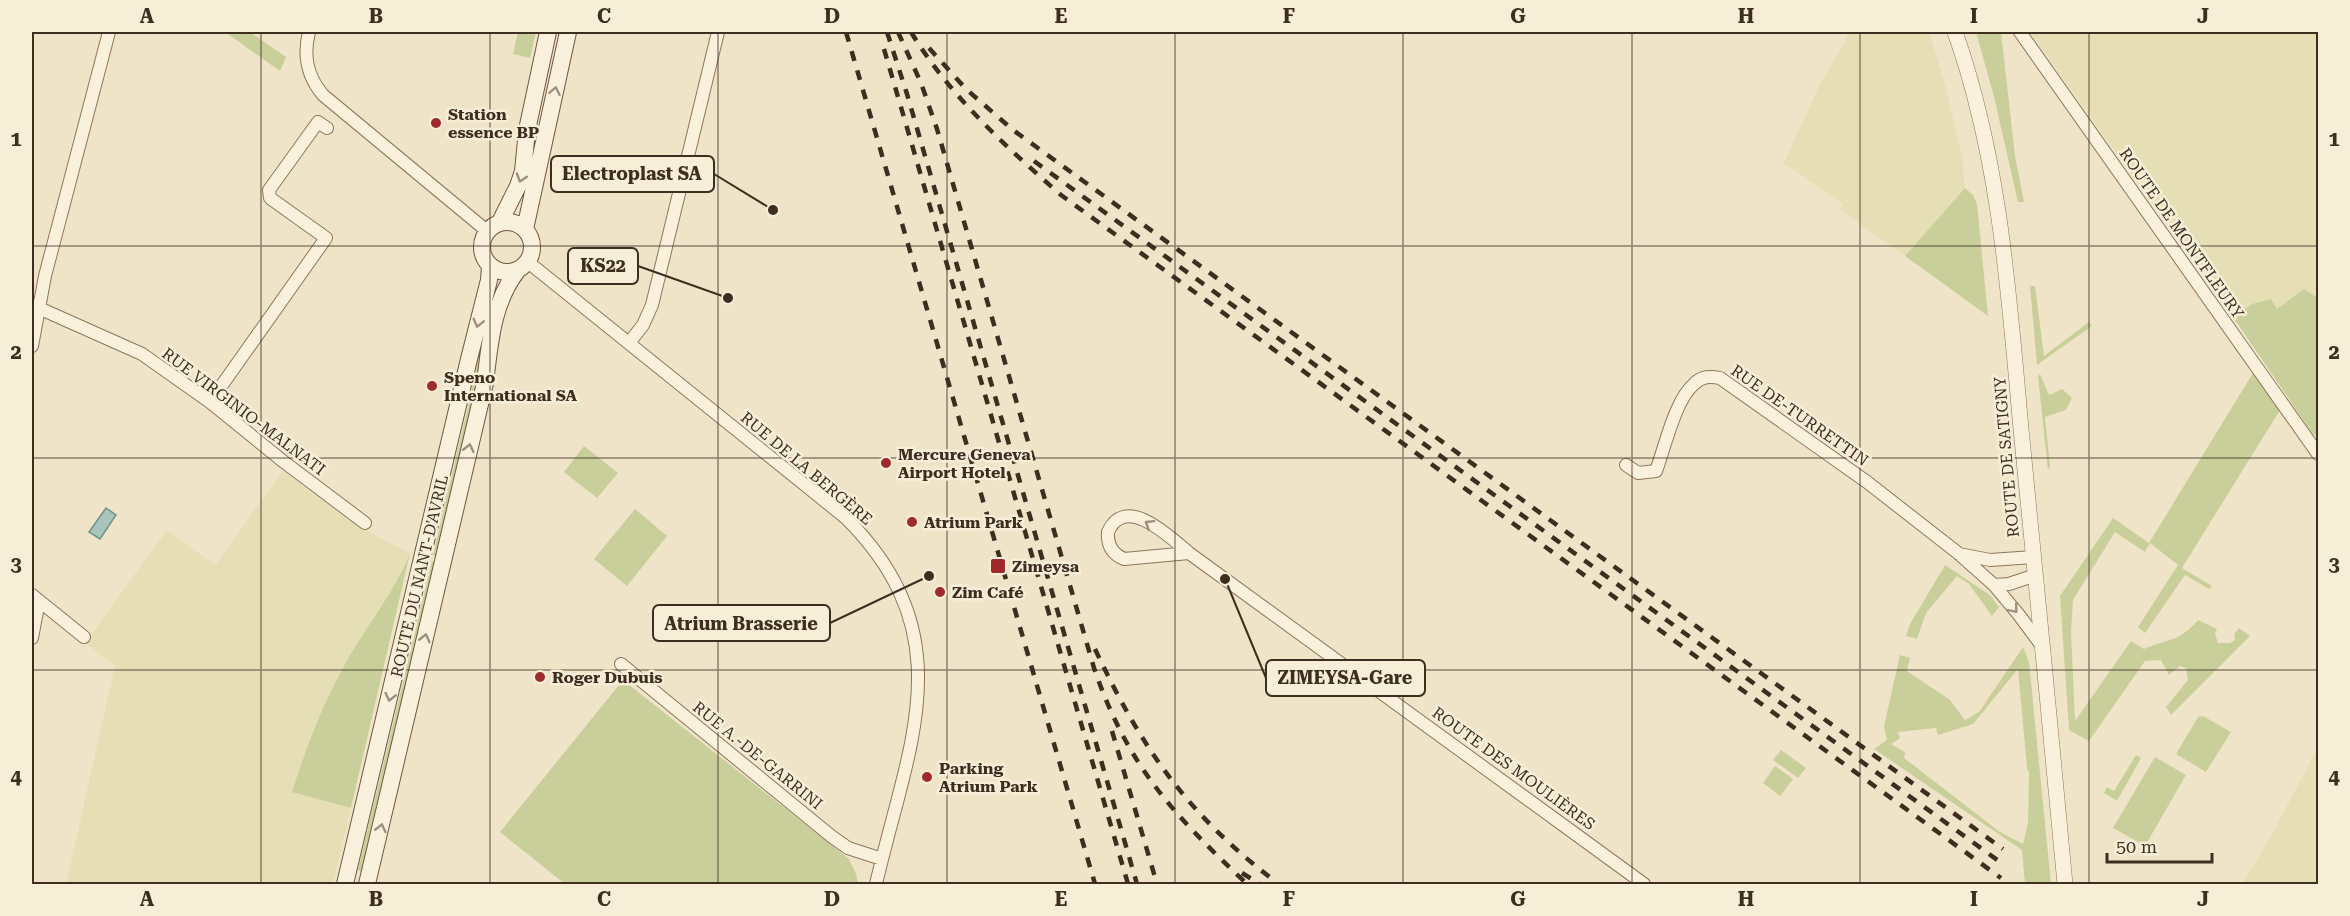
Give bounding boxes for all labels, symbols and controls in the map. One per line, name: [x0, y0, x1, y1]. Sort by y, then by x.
text: A: [140, 4, 155, 28]
text: B: [369, 4, 383, 28]
text: C: [597, 4, 611, 28]
text: D: [824, 4, 840, 28]
text: E: [1055, 4, 1068, 28]
text: F: [1283, 4, 1295, 28]
text: G: [1510, 4, 1526, 28]
text: H: [1738, 4, 1754, 28]
text: I: [1970, 4, 1978, 28]
text: J: [2197, 4, 2209, 28]
one-way arrow: [548, 86, 561, 96]
place label: Station essence BP: [448, 105, 539, 142]
marker: Station essence BP: [429, 116, 443, 130]
text: 1: [10, 127, 22, 151]
text: 1: [2328, 127, 2340, 151]
street label: ROUTE DE MONTFLEURY: [2115, 144, 2248, 322]
callout: Electroplast SA: [551, 156, 714, 192]
text: Electroplast SA: [562, 163, 702, 184]
one-way arrow: [516, 172, 528, 183]
callout: KS22: [568, 248, 638, 284]
text: KS22: [580, 255, 626, 276]
one-way arrow: [472, 318, 485, 328]
text: 2: [10, 340, 22, 364]
text: 2: [2328, 340, 2340, 364]
street label: RUE VIRGINIO-MALNATI: [158, 344, 329, 479]
street label: RUE DE-TURRETTIN: [1727, 361, 1872, 470]
place label: Speno International SA: [444, 368, 578, 405]
street label: ROUTE DE SATIGNY: [1990, 376, 2023, 538]
marker: Speno International SA: [425, 379, 439, 393]
street label: RUE DE LA BERGÈRE: [737, 408, 876, 529]
one-way arrow: [462, 443, 475, 453]
place label: Mercure Geneva Airport Hotel: [898, 445, 1031, 482]
marker: Mercure Geneva Airport Hotel: [879, 456, 893, 470]
street label: ROUTE DU NANT-D'AVRIL: [387, 473, 452, 679]
place label: Atrium Park: [924, 513, 1023, 532]
marker: Atrium Park: [905, 515, 919, 529]
one-way arrow: [1144, 520, 1155, 531]
text: 3: [10, 552, 22, 576]
text: 3: [2328, 552, 2340, 576]
marker: Zimeysa: [989, 557, 1007, 575]
place label: Zimeysa: [1012, 557, 1080, 576]
place label: Zim Café: [952, 583, 1024, 602]
marker: Zim Café: [933, 585, 947, 599]
one-way arrow: [2007, 602, 2018, 613]
callout: Atrium Brasserie: [653, 605, 830, 641]
text: Atrium Brasserie: [664, 613, 818, 634]
one-way arrow: [418, 633, 431, 643]
callout: ZIMEYSA-Gare: [1266, 660, 1425, 696]
text: ZIMEYSA-Gare: [1278, 667, 1413, 688]
place label: Roger Dubuis: [552, 668, 662, 687]
marker: Roger Dubuis: [533, 670, 547, 684]
one-way arrow: [384, 692, 397, 702]
street label: RUE A.-DE-GARRINI: [689, 697, 826, 813]
street label: ROUTE DES MOULIÈRES: [1429, 703, 1599, 834]
place label: Parking Atrium Park: [939, 759, 1038, 796]
text: 4: [10, 765, 22, 789]
text: 4: [2328, 765, 2340, 789]
marker: Parking Atrium Park: [920, 770, 934, 784]
one-way arrow: [373, 823, 386, 833]
scale bar: [2107, 826, 2212, 864]
text: 50 m: [2116, 836, 2157, 857]
text: A: [140, 887, 155, 911]
text: B: [369, 887, 383, 911]
text: C: [597, 887, 611, 911]
text: D: [824, 887, 840, 911]
text: E: [1055, 887, 1068, 911]
text: F: [1283, 887, 1295, 911]
text: G: [1510, 887, 1526, 911]
text: H: [1738, 887, 1754, 911]
text: I: [1970, 887, 1978, 911]
text: J: [2197, 887, 2209, 911]

